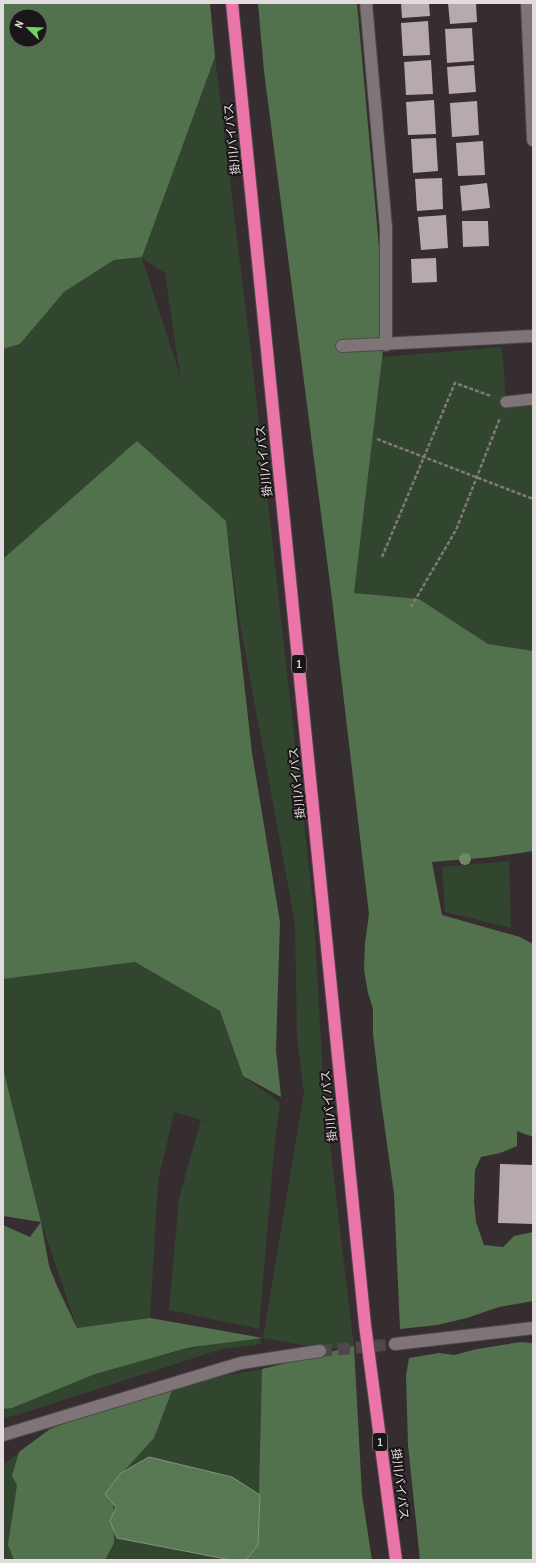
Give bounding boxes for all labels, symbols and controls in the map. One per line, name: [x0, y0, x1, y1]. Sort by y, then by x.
north arrow: [8, 8, 48, 48]
text: N: [11, 18, 27, 30]
street label: 掛川バイパス: [220, 102, 244, 176]
street label: 掛川バイパス: [252, 424, 276, 498]
road number: 1: [292, 655, 306, 673]
street label: 掛川バイパス: [285, 746, 309, 820]
street label: 掛川バイパス: [317, 1069, 341, 1143]
road number: 1: [373, 1433, 387, 1451]
street label: 掛川バイパス: [388, 1447, 412, 1521]

